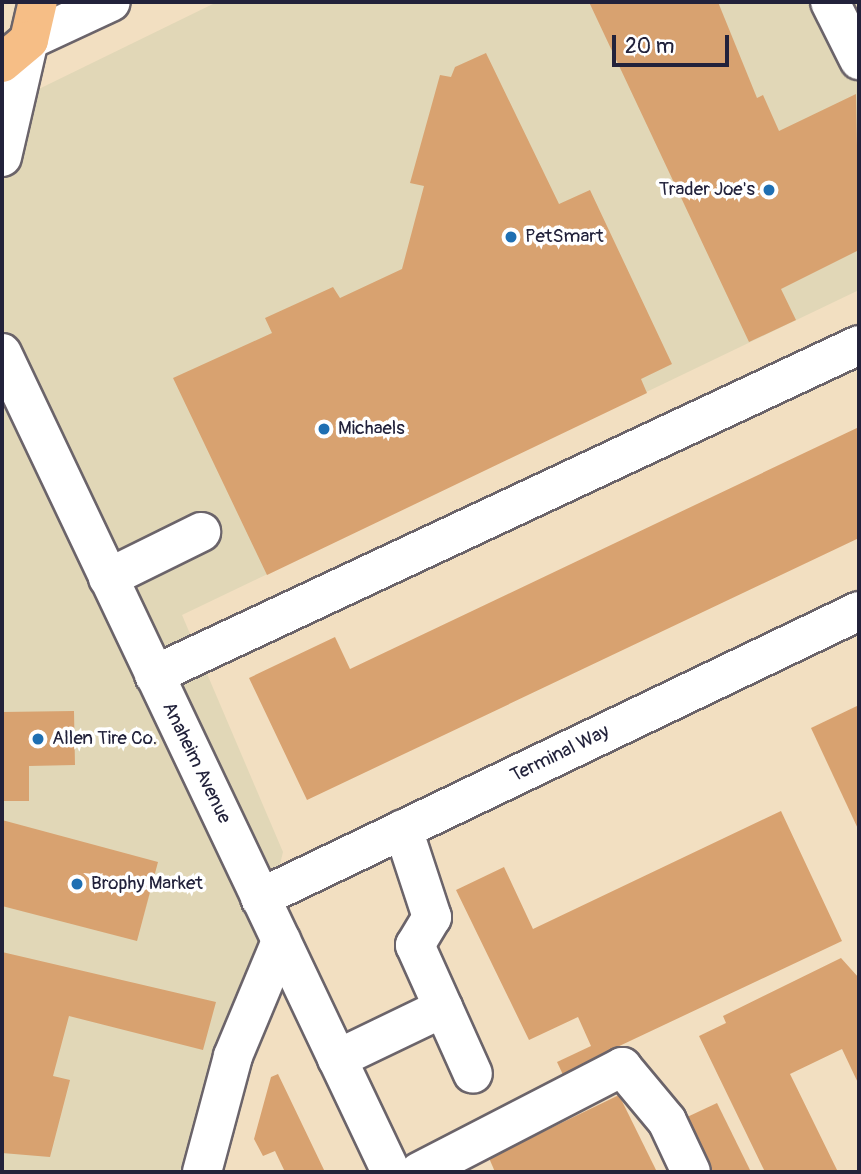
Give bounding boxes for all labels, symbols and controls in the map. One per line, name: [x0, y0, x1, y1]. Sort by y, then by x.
scale bar: [616, 21, 733, 65]
text: 20 m: [625, 33, 674, 60]
place label: Trader Joe's: [659, 179, 755, 201]
marker: Trader Joe's: [761, 182, 777, 198]
place label: PetSmart: [525, 226, 604, 248]
marker: PetSmart: [503, 229, 519, 245]
place label: Michaels: [338, 418, 405, 440]
marker: Michaels: [316, 421, 332, 437]
street label: Anaheim Avenue: [157, 698, 235, 828]
street label: Terminal Way: [507, 720, 613, 788]
place label: Allen Tire Co.: [52, 728, 157, 750]
marker: Allen Tire Co.: [30, 731, 46, 747]
place label: Brophy Market: [91, 873, 203, 895]
marker: Brophy Market: [69, 876, 85, 892]

